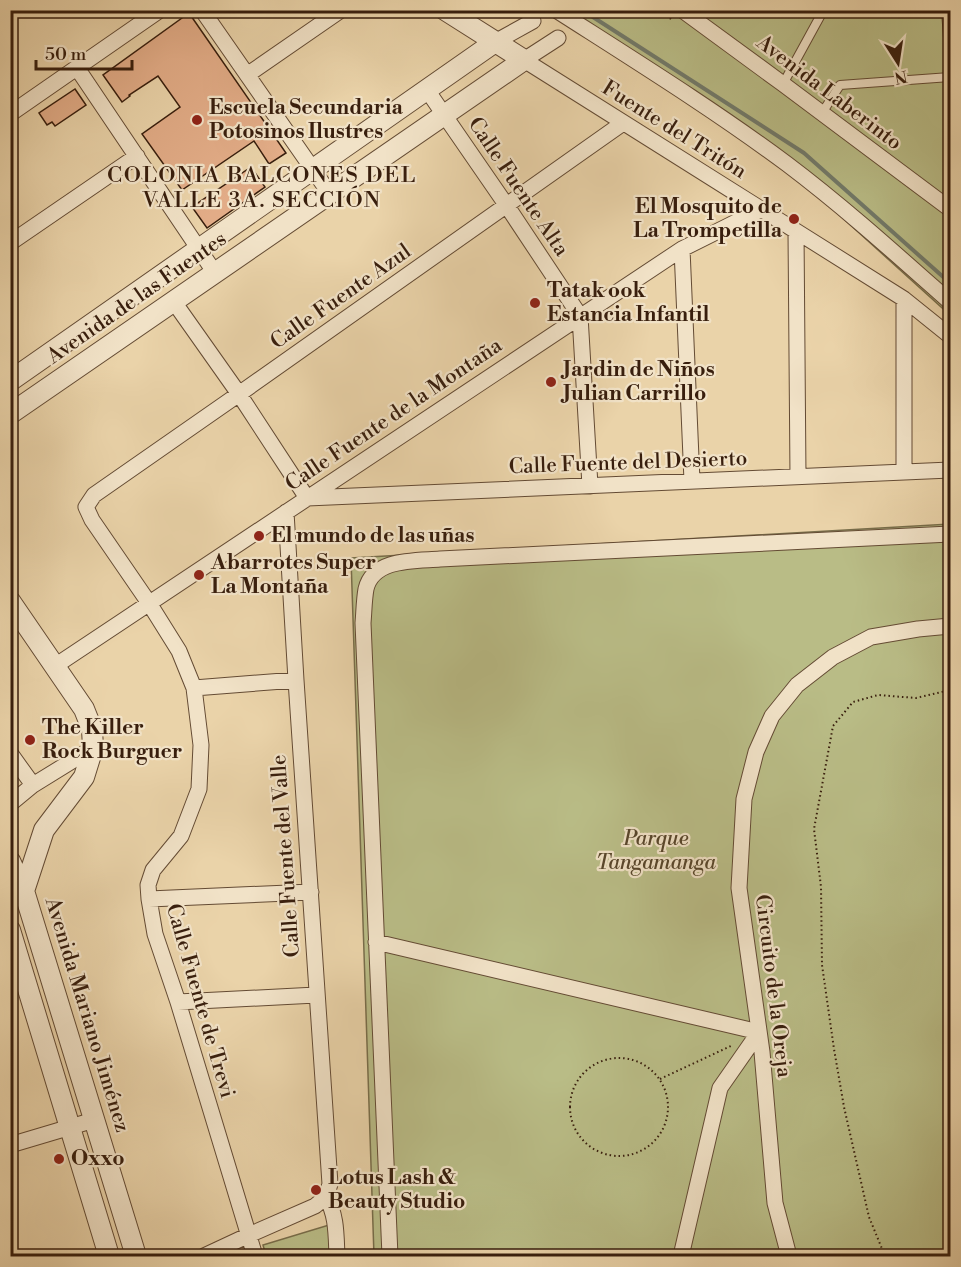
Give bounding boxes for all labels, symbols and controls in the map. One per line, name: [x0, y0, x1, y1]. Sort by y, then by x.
street label: Avenida Laberinto: [750, 29, 907, 156]
scale bar: [36, 33, 132, 71]
north arrow: [868, 33, 928, 93]
text: 50 m: [45, 43, 87, 66]
text: N: [892, 66, 909, 88]
street label: Fuente del Tritón: [597, 75, 751, 185]
place label: Escuela Secundaria Potosinos Ilustres: [209, 95, 404, 145]
street label: Calle Fuente Alta: [462, 112, 574, 262]
marker: Escuela Secundaria Potosinos Ilustres: [190, 113, 204, 127]
district label: COLONIA BALCONES DEL VALLE 3A. SECCIÓN: [107, 162, 417, 214]
place label: El Mosquito de La Trompetilla: [633, 194, 783, 244]
marker: El Mosquito de La Trompetilla: [787, 212, 801, 226]
street label: Avenida de las Fuentes: [41, 226, 232, 370]
street label: Calle Fuente Azul: [266, 239, 416, 355]
place label: Tatak ook Estancia Infantil: [547, 278, 709, 328]
marker: Tatak ook Estancia Infantil: [528, 296, 542, 310]
street label: Calle Fuente de la Montaña: [281, 332, 508, 497]
place label: Jardin de Niños Julian Carrillo: [560, 357, 715, 407]
marker: Jardin de Niños Julian Carrillo: [544, 375, 558, 389]
street label: Calle Fuente del Desierto: [508, 446, 748, 480]
place label: El mundo de las uñas: [271, 523, 474, 549]
marker: El mundo de las uñas: [252, 529, 266, 543]
place label: Abarrotes Super La Montaña: [210, 550, 376, 600]
marker: Abarrotes Super La Montaña: [192, 568, 206, 582]
place label: The Killer Rock Burguer: [42, 715, 183, 765]
marker: The Killer Rock Burguer: [23, 733, 37, 747]
street label: Calle Fuente del Valle: [266, 754, 306, 958]
park label: Parque Tangamanga: [596, 826, 716, 876]
street label: Circuito de la Oreja: [749, 893, 797, 1079]
street label: Avenida Mariano Jiménez: [39, 894, 135, 1136]
street label: Calle Fuente de Trevi: [160, 901, 240, 1101]
place label: Oxxo: [71, 1146, 125, 1172]
marker: Oxxo: [52, 1152, 66, 1166]
place label: Lotus Lash & Beauty Studio: [328, 1165, 465, 1215]
marker: Lotus Lash & Beauty Studio: [309, 1183, 323, 1197]

